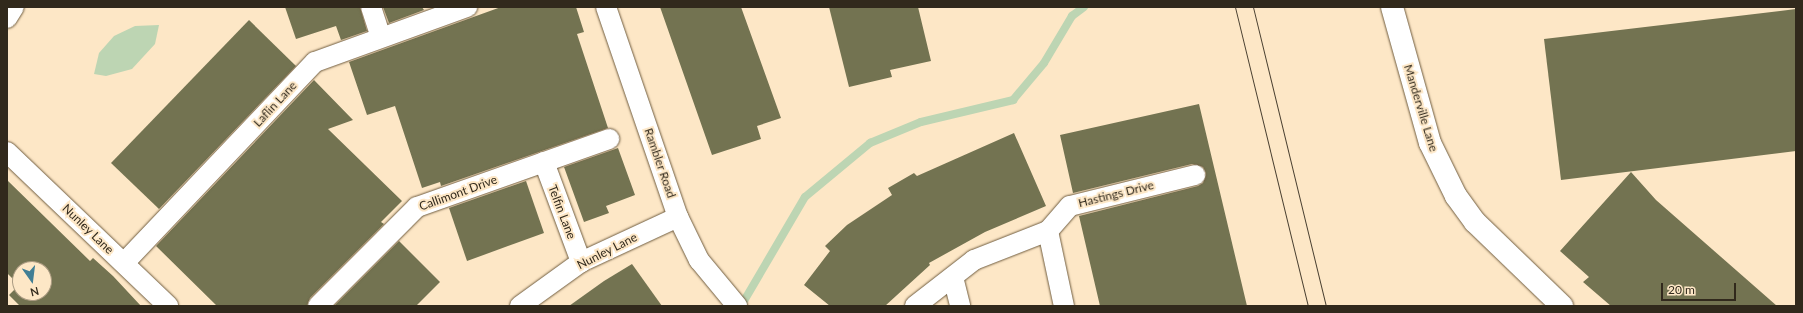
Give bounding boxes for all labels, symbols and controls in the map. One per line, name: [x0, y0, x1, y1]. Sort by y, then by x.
street label: Manderville Lane: [1401, 63, 1441, 153]
street label: Laflin Lane: [250, 78, 300, 130]
street label: Rambler Road: [641, 126, 679, 200]
street label: Callimont Drive: [417, 172, 499, 214]
street label: Hastings Drive: [1077, 178, 1155, 210]
street label: Telfin Lane: [545, 183, 579, 241]
street label: Nunley Lane: [59, 201, 117, 257]
street label: Nunley Lane: [574, 230, 640, 272]
north arrow: [12, 261, 52, 301]
scale bar: [1663, 275, 1738, 301]
text: 20 m: [1668, 282, 1695, 297]
text: N: [29, 285, 40, 299]

